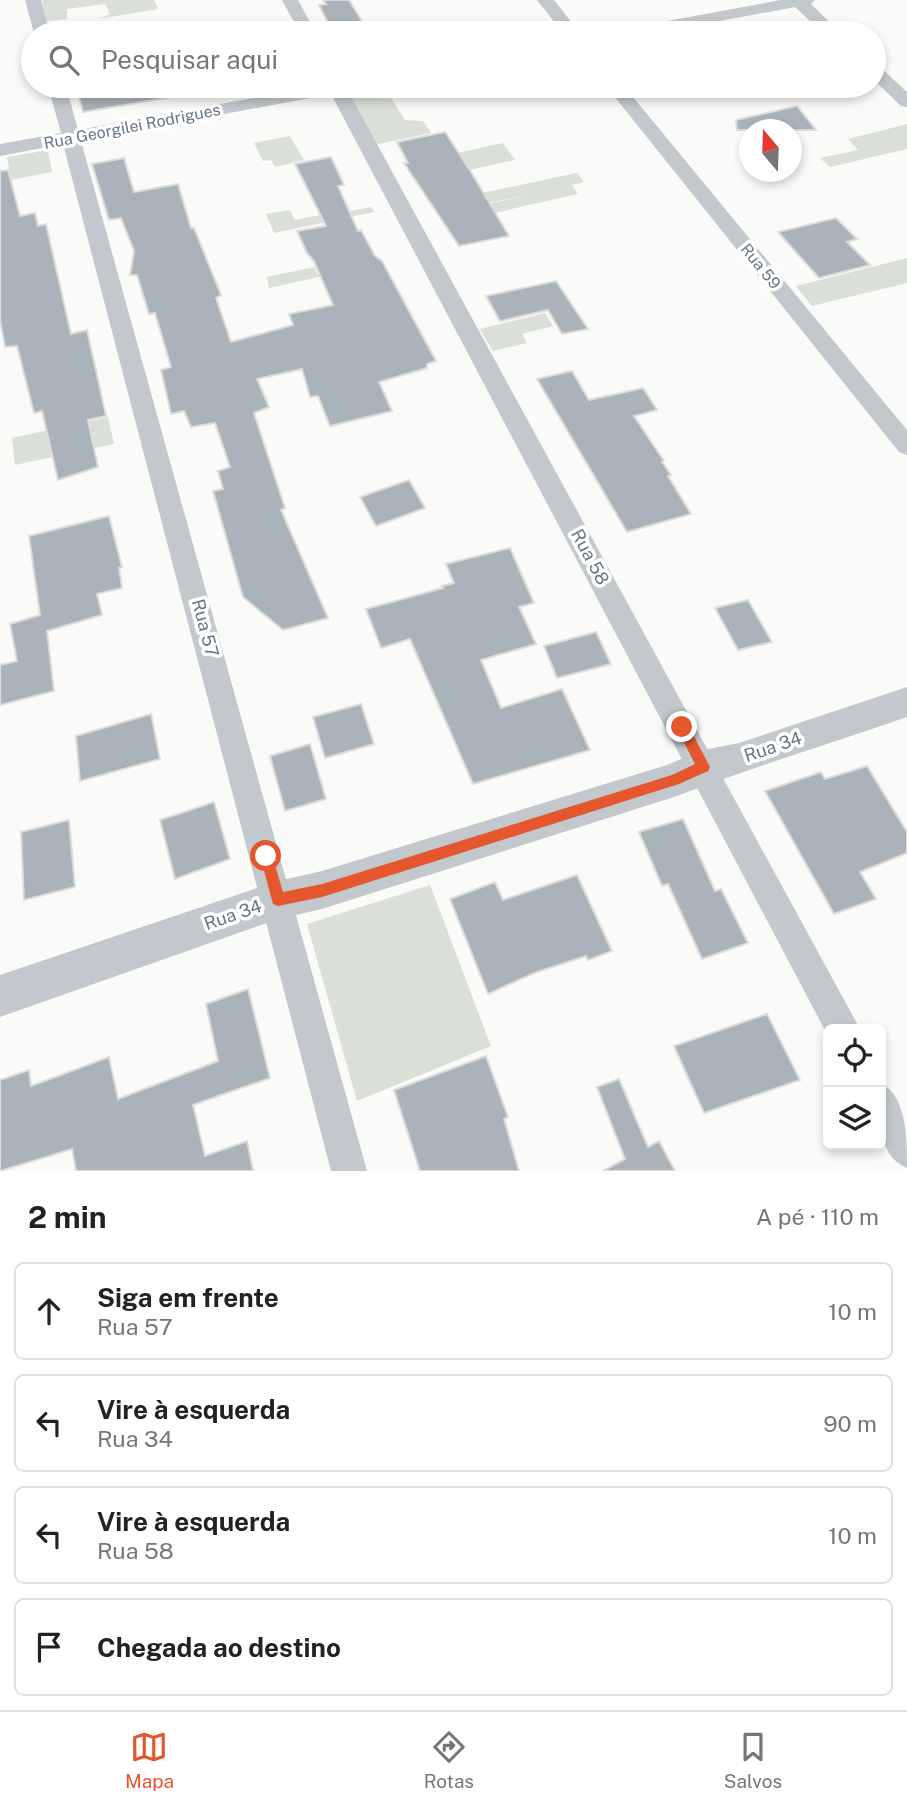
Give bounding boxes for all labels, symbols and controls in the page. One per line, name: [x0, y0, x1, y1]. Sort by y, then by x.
search box: [21, 21, 886, 98]
icon: search: [45, 41, 83, 79]
text: Pesquisar aqui: [101, 44, 278, 75]
street label: Rua Georgilei Rodrigues: [42, 100, 222, 153]
north arrow: [739, 119, 802, 182]
street label: Rua 59: [737, 240, 785, 293]
street label: Rua 58: [567, 525, 614, 588]
street label: Rua 57: [188, 597, 223, 659]
route end: [666, 711, 697, 742]
street label: Rua 34: [741, 727, 804, 766]
route start: [250, 840, 281, 871]
street label: Rua 34: [201, 895, 264, 934]
map controls: [823, 1024, 886, 1150]
button: locate: [823, 1024, 886, 1087]
button: layers: [823, 1087, 886, 1150]
text: 2 min: [28, 1199, 107, 1235]
text: A pé · 110 m: [756, 1203, 879, 1230]
text: Siga em frente: [97, 1282, 279, 1313]
icon: ahead: [30, 1292, 68, 1330]
text: 10 m: [828, 1298, 877, 1325]
text: Rua 57: [97, 1313, 173, 1340]
text: Vire à esquerda: [97, 1394, 290, 1425]
icon: left: [30, 1404, 68, 1442]
text: 90 m: [823, 1410, 877, 1437]
text: Rua 34: [97, 1425, 173, 1452]
text: Vire à esquerda: [97, 1506, 290, 1537]
icon: left: [30, 1516, 68, 1554]
text: 10 m: [828, 1522, 877, 1549]
text: Rua 58: [97, 1537, 174, 1564]
icon: arrive: [30, 1628, 68, 1666]
text: Chegada ao destino: [97, 1632, 341, 1663]
tab: Mapa: [125, 1728, 174, 1792]
tab: Rotas: [424, 1728, 474, 1792]
tab: Salvos: [724, 1728, 782, 1792]

